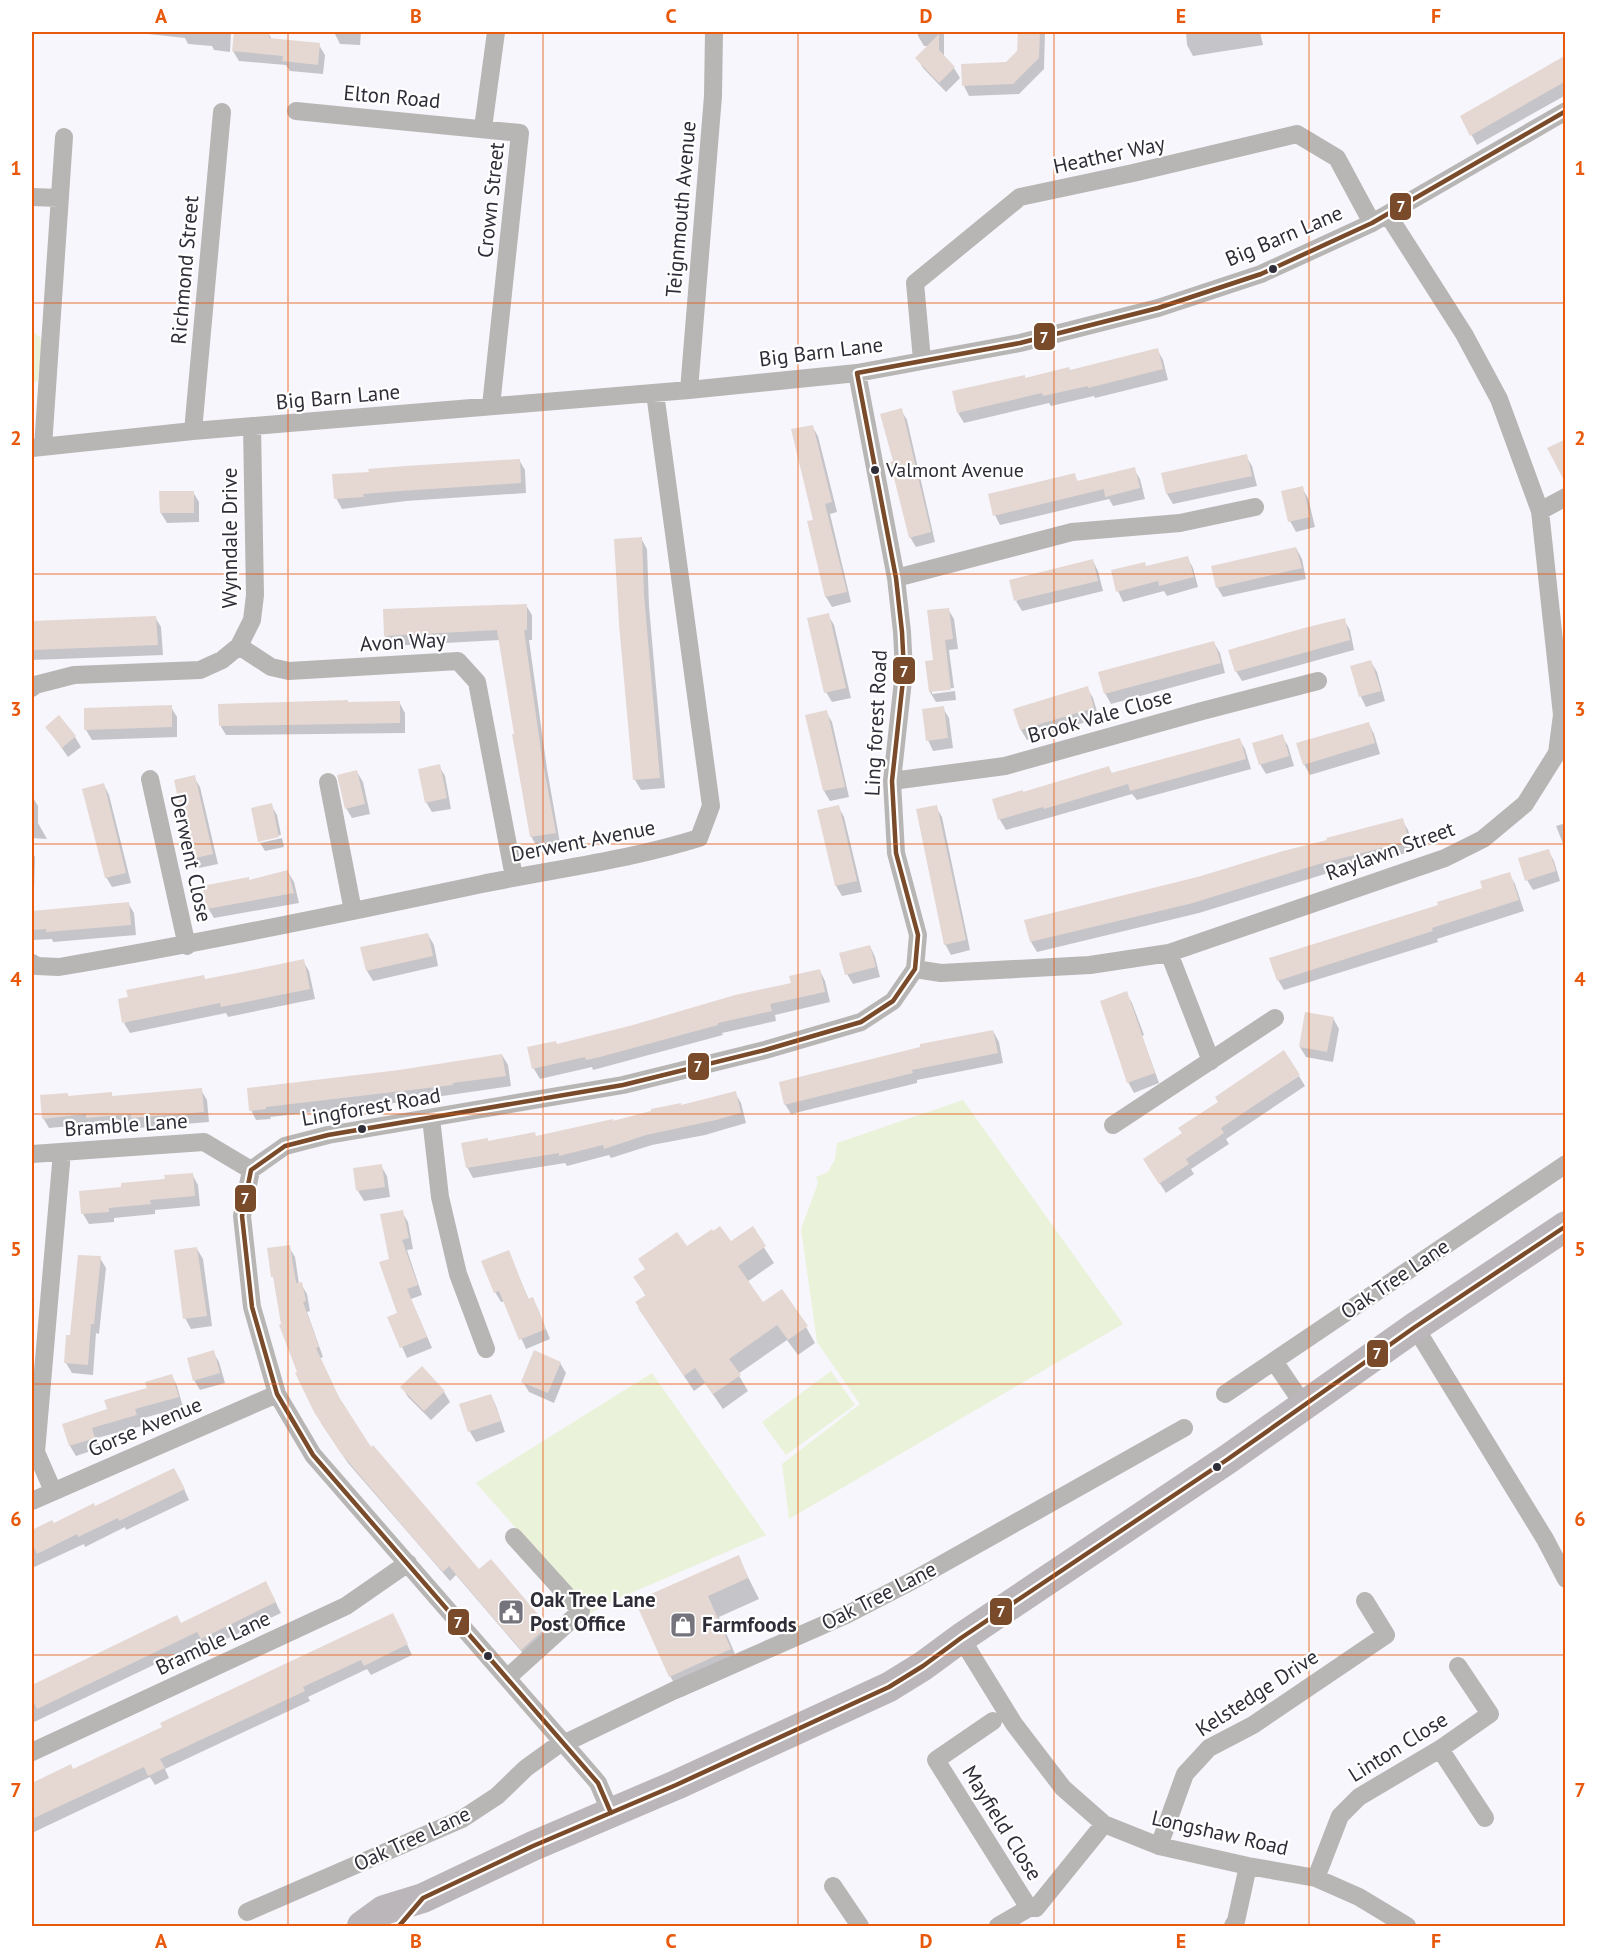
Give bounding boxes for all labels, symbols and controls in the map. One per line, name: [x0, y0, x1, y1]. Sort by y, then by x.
text: A: [155, 3, 168, 29]
text: B: [410, 3, 422, 29]
text: C: [665, 3, 677, 29]
text: D: [920, 3, 933, 29]
text: E: [1176, 3, 1186, 29]
text: F: [1431, 3, 1441, 29]
street label: Elton Road: [343, 79, 442, 114]
street label: Teignmouth Avenue: [659, 120, 702, 298]
street label: Heather Way: [1051, 129, 1167, 180]
street label: Crown Street: [471, 141, 510, 259]
text: 1: [10, 155, 22, 181]
text: 1: [1574, 155, 1586, 181]
line badge: 7: [1389, 192, 1412, 221]
street label: Richmond Street: [165, 194, 204, 346]
text: 7: [1396, 196, 1406, 216]
street label: Big Barn Lane: [1221, 199, 1346, 272]
unlabelled marker: [1267, 263, 1279, 275]
line badge: 7: [1033, 322, 1056, 351]
text: 7: [1039, 327, 1049, 347]
street label: Big Barn Lane: [757, 331, 884, 373]
street label: Big Barn Lane: [275, 378, 401, 415]
text: 2: [10, 425, 22, 451]
text: 2: [1574, 425, 1586, 451]
place label: Valmont Avenue: [885, 457, 1024, 483]
marker: Valmont Avenue: [869, 464, 881, 476]
street label: Wynndale Drive: [216, 468, 243, 609]
street label: Avon Way: [359, 626, 447, 657]
street label: Ling forest Road: [858, 649, 893, 797]
line badge: 7: [892, 656, 916, 685]
text: 7: [899, 661, 909, 681]
street label: Brook Vale Close: [1025, 682, 1175, 749]
text: 3: [10, 696, 22, 722]
text: 3: [1574, 696, 1586, 722]
street label: Derwent Close: [165, 791, 218, 925]
street label: Derwent Avenue: [508, 813, 657, 868]
street label: Raylawn Street: [1322, 815, 1458, 886]
text: 4: [10, 966, 22, 992]
text: 4: [1574, 966, 1586, 992]
line badge: 7: [687, 1052, 710, 1081]
text: 7: [693, 1056, 703, 1076]
street label: Lingforest Road: [299, 1081, 443, 1132]
street label: Bramble Lane: [63, 1107, 189, 1142]
unlabelled marker: [356, 1123, 368, 1135]
line badge: 7: [234, 1184, 257, 1213]
text: 7: [240, 1188, 250, 1208]
street label: Oak Tree Lane: [1335, 1232, 1454, 1325]
text: 5: [10, 1236, 22, 1262]
text: 5: [1574, 1236, 1586, 1262]
line badge: 7: [1366, 1339, 1389, 1368]
text: 7: [1372, 1343, 1382, 1363]
street label: Gorse Avenue: [84, 1390, 206, 1463]
unlabelled marker: [1211, 1461, 1223, 1473]
text: 6: [10, 1506, 22, 1532]
text: 6: [1574, 1506, 1586, 1532]
street label: Oak Tree Lane: [817, 1555, 941, 1636]
place label: Oak Tree Lane Post Office: [530, 1586, 656, 1637]
public building icon: Oak Tree Lane Post Office: [496, 1597, 526, 1627]
line badge: 7: [989, 1597, 1013, 1626]
text: 7: [996, 1601, 1006, 1621]
street label: Bramble Lane: [151, 1604, 275, 1681]
line badge: 7: [447, 1608, 470, 1636]
shop icon: Farmfoods: [668, 1610, 698, 1640]
place label: Farmfoods: [702, 1611, 797, 1638]
text: 7: [453, 1612, 463, 1632]
street label: Kelstedge Drive: [1190, 1643, 1323, 1742]
unlabelled marker: [482, 1650, 494, 1662]
street label: Linton Close: [1343, 1705, 1452, 1788]
street label: Mayfield Close: [956, 1760, 1049, 1885]
text: 7: [10, 1777, 22, 1803]
text: 7: [1574, 1777, 1586, 1803]
street label: Oak Tree Lane: [349, 1800, 474, 1877]
street label: Longshaw Road: [1149, 1804, 1291, 1861]
text: A: [155, 1928, 168, 1954]
text: B: [410, 1928, 422, 1954]
text: C: [665, 1928, 677, 1954]
text: D: [920, 1928, 933, 1954]
text: E: [1176, 1928, 1186, 1954]
text: F: [1431, 1928, 1441, 1954]

